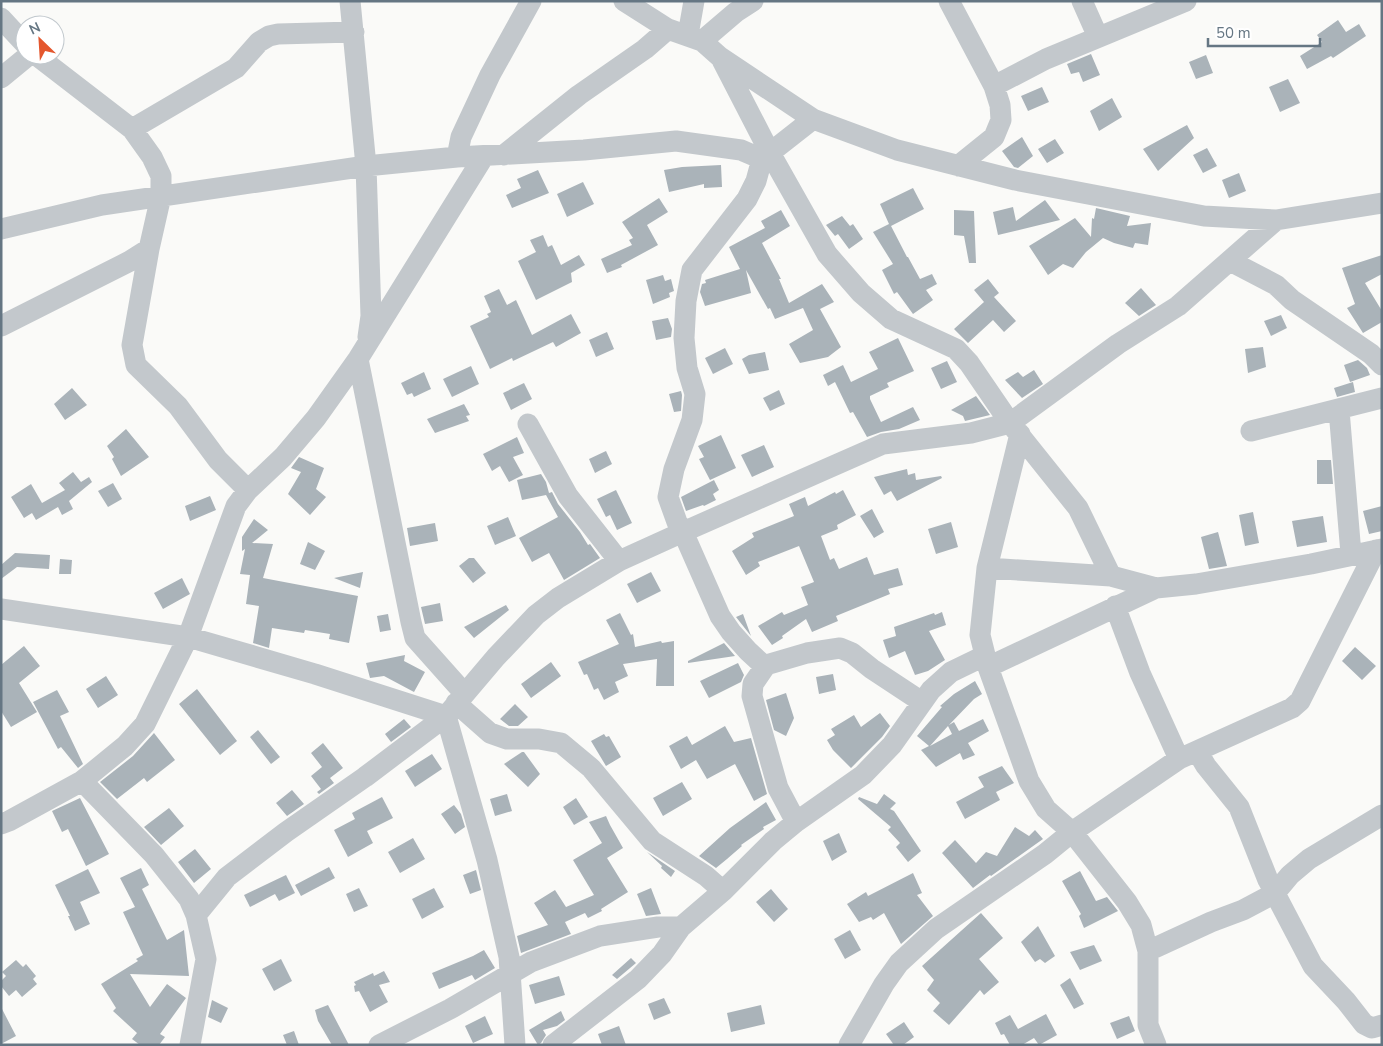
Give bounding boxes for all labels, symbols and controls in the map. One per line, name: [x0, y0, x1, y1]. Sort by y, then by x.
north arrow: [15, 15, 65, 65]
scale bar: [1208, 15, 1320, 47]
text: N: [26, 18, 43, 39]
text: 50 m: [1216, 23, 1251, 43]

